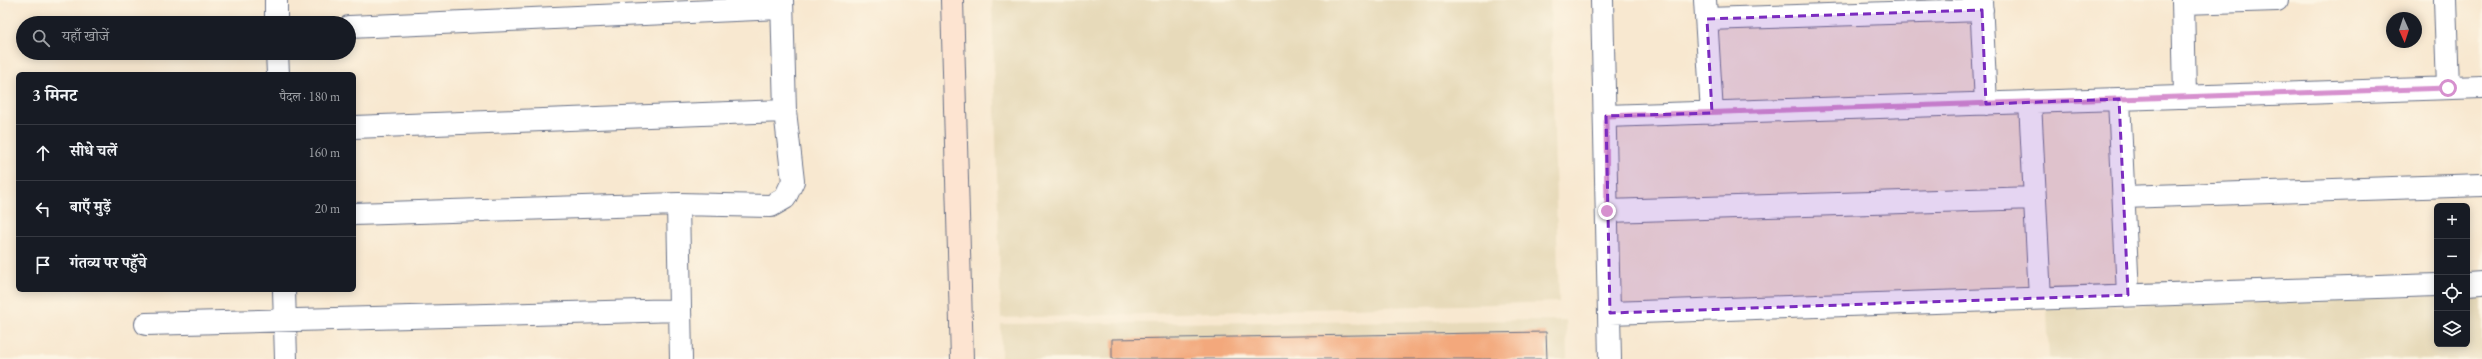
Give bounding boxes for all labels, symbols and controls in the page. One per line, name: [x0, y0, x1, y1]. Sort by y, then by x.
north arrow: [2386, 12, 2422, 48]
search box: [16, 16, 356, 60]
text: यहाँ खोजें: [62, 26, 109, 45]
icon: search: [30, 27, 52, 49]
route start: [2439, 79, 2457, 97]
text: 3 मिनट: [32, 84, 77, 106]
text: पैदल · 180 m: [280, 88, 340, 105]
text: सीधे चलें: [70, 141, 117, 160]
icon: ahead: [32, 142, 54, 164]
text: 160 m: [309, 144, 340, 161]
text: बाएँ मुड़ें: [70, 197, 111, 216]
icon: left: [32, 198, 54, 220]
text: 20 m: [315, 200, 340, 217]
route end: [1598, 202, 1616, 220]
map controls: [2434, 203, 2470, 347]
button: +: [2434, 203, 2470, 239]
button: −: [2434, 239, 2470, 275]
text: गंतव्य पर पहुँचे: [70, 253, 147, 272]
icon: arrive: [32, 254, 54, 276]
button: locate: [2434, 275, 2470, 311]
button: layers: [2434, 311, 2470, 347]

